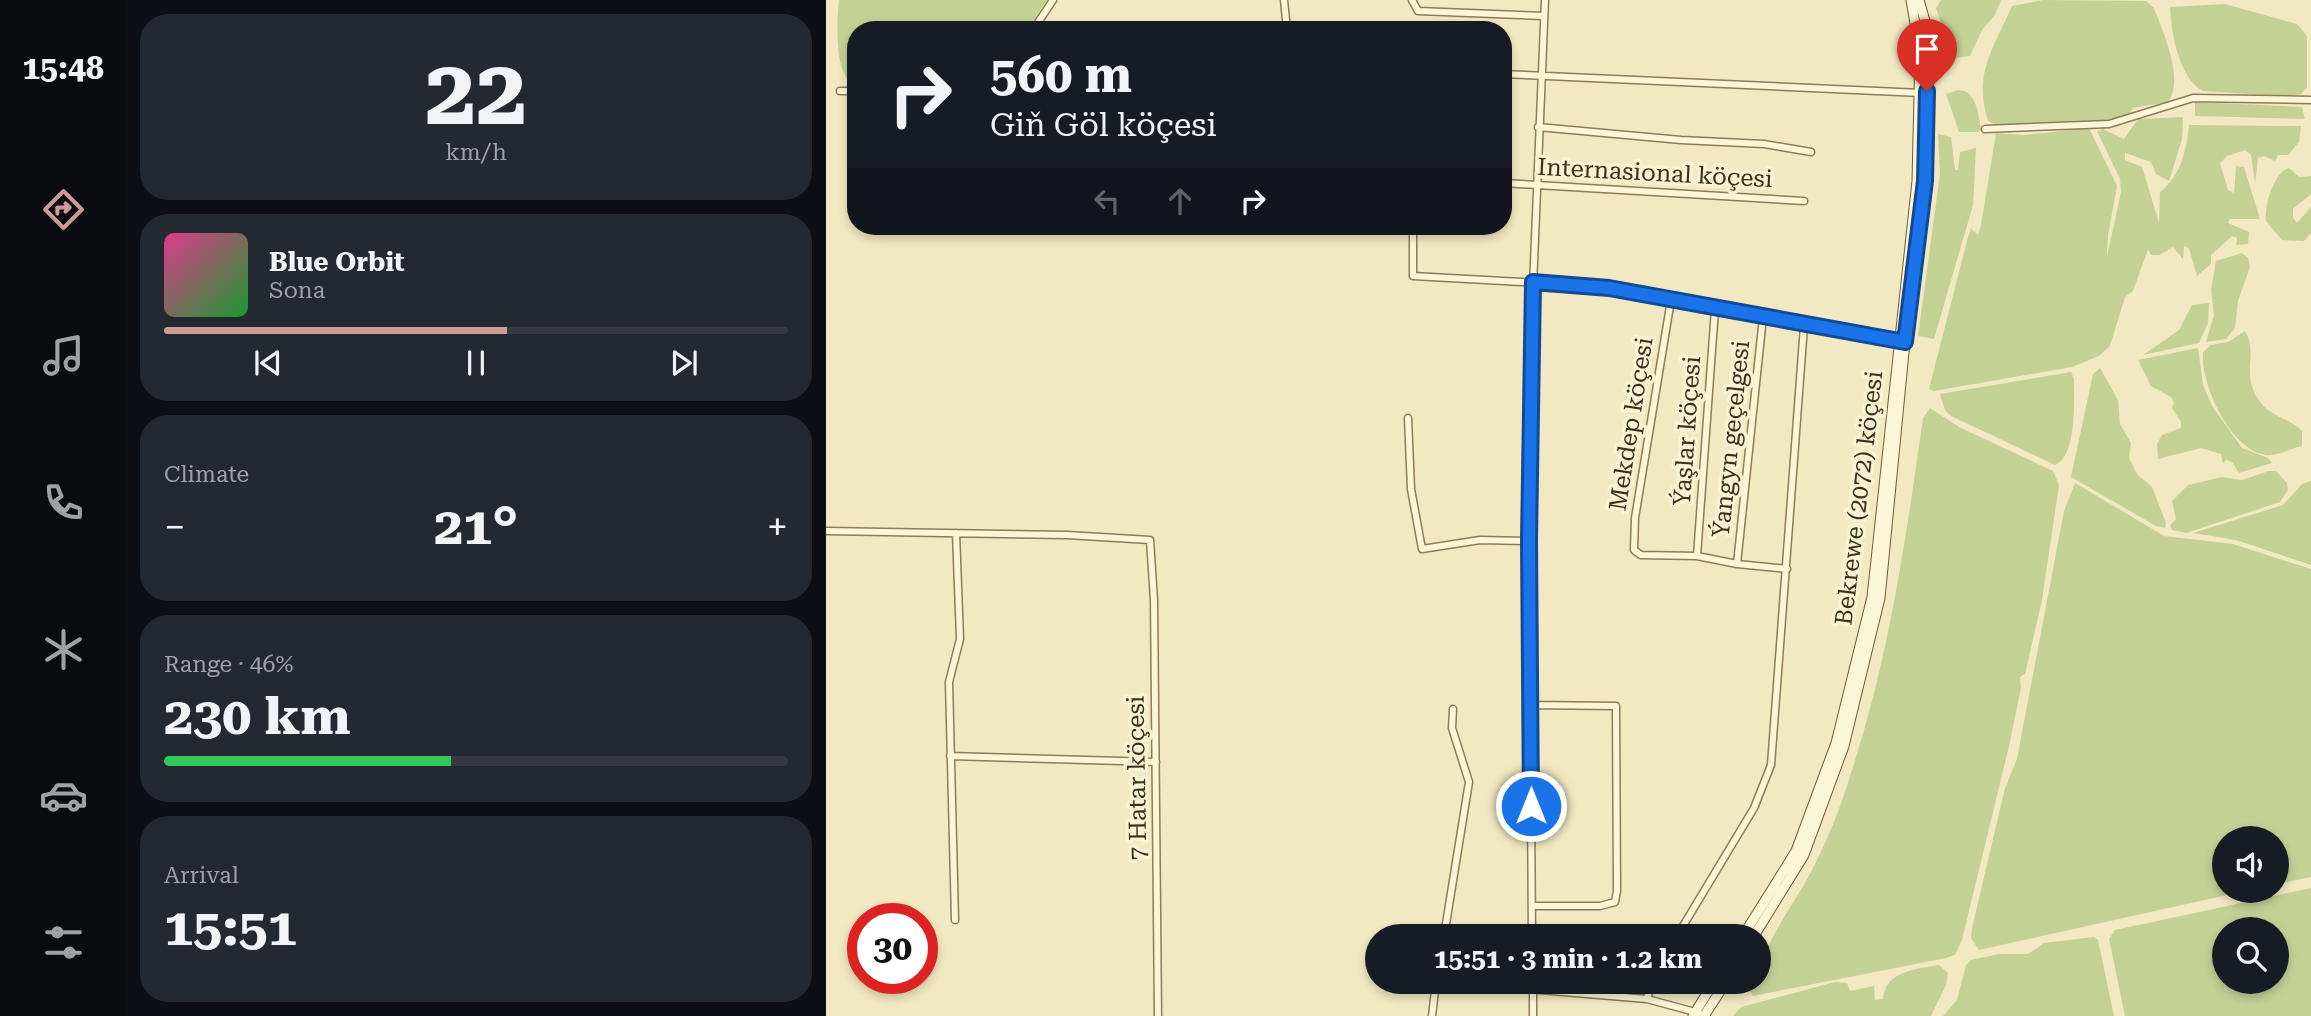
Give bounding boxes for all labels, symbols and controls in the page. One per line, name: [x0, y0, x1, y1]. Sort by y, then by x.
pin: [1897, 19, 1957, 91]
icon: arrive: [1908, 30, 1946, 68]
text: 22: [425, 40, 527, 146]
text: 560 m: [990, 47, 1132, 104]
text: 15:48: [22, 49, 104, 87]
icon: right: [875, 49, 966, 140]
text: Giň Göl köçesi: [990, 106, 1217, 144]
text: km/h: [445, 139, 507, 166]
street label: Internasional köçesi: [1537, 153, 1774, 193]
icon: left: [1088, 182, 1126, 220]
icon: ahead: [1161, 182, 1199, 220]
icon: right: [1234, 182, 1272, 220]
icon: directions: [39, 185, 88, 234]
text: Blue Orbit: [269, 247, 405, 277]
text: Sona: [269, 277, 325, 304]
icon: music: [39, 331, 88, 380]
street label: Mekdep köçesi: [1603, 335, 1659, 513]
street label: Ýangyn geçelgesi: [1706, 339, 1755, 539]
icon: previous: [249, 344, 287, 382]
icon: pause: [457, 344, 495, 382]
icon: next: [665, 344, 703, 382]
street label: Ýaşlar köçesi: [1667, 355, 1706, 507]
street label: Bekrewe (2072) köçesi: [1830, 369, 1889, 627]
text: Climate: [164, 461, 249, 488]
icon: phone: [39, 478, 88, 527]
text: 21°: [434, 496, 518, 557]
text: −: [164, 505, 185, 549]
text: +: [767, 505, 788, 549]
icon: climate: [39, 625, 88, 674]
text: Range · 46%: [164, 651, 293, 678]
text: 230 km: [164, 686, 351, 747]
street label: 7 Hatar köçesi: [1122, 695, 1152, 861]
position arrow: [1494, 769, 1568, 843]
icon: car: [39, 771, 88, 820]
map controls: [2212, 826, 2289, 994]
button: sound: [2212, 826, 2289, 903]
text: Arrival: [164, 862, 239, 889]
text: 15:51: [164, 897, 297, 958]
speed limit sign: 30: [847, 903, 938, 994]
button: search: [2212, 917, 2289, 994]
icon: filters: [39, 918, 88, 967]
text: 15:51 · 3 min · 1.2 km: [1434, 944, 1702, 974]

